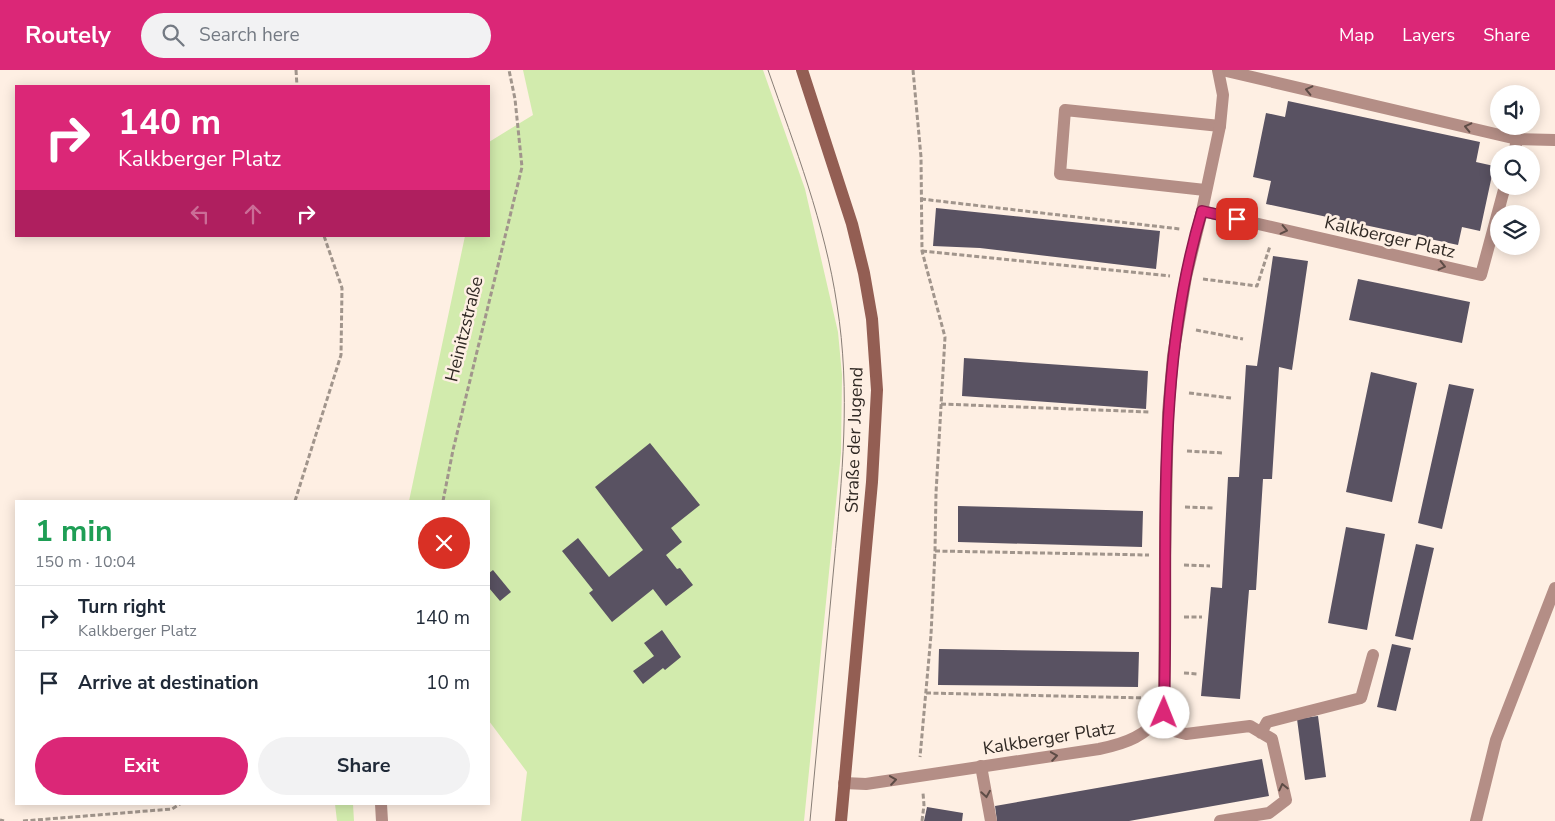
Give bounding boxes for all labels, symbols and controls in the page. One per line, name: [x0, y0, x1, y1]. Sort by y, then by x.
search box: [141, 13, 491, 58]
text: Routely: [25, 19, 111, 51]
icon: search: [159, 21, 187, 49]
text: Search here: [199, 22, 300, 48]
text: Map: [1339, 23, 1374, 47]
text: Layers: [1402, 23, 1455, 47]
text: Share: [1483, 23, 1530, 47]
one-way arrow: [1305, 85, 1314, 96]
map controls: [1490, 85, 1540, 255]
button: sound: [1490, 85, 1540, 135]
text: 140 m: [118, 99, 221, 146]
icon: right: [35, 105, 100, 170]
one-way arrow: [1463, 122, 1472, 133]
text: Kalkberger Platz: [118, 144, 281, 174]
button: search: [1490, 145, 1540, 195]
pin: [1216, 198, 1258, 240]
icon: left: [186, 200, 214, 228]
icon: ahead: [239, 200, 267, 228]
icon: right: [292, 200, 320, 228]
icon: arrive: [1223, 205, 1251, 233]
button: layers: [1490, 205, 1540, 255]
street label: Kalkberger Platz: [1322, 210, 1458, 264]
one-way arrow: [1279, 224, 1288, 235]
one-way arrow: [1437, 260, 1446, 271]
street label: Heinitzstraße: [439, 274, 489, 384]
street label: Straße der Jugend: [839, 366, 869, 514]
text: 1 min: [35, 511, 113, 552]
button: close: [418, 517, 470, 569]
text: 150 m · 10:04: [35, 551, 136, 573]
text: Turn right: [78, 594, 165, 620]
icon: right: [35, 604, 63, 632]
text: 140 m: [415, 605, 470, 631]
text: Kalkberger Platz: [78, 620, 197, 642]
icon: arrive: [35, 669, 63, 697]
text: Arrive at destination: [78, 670, 259, 696]
text: 10 m: [426, 670, 470, 696]
position arrow: [1137, 686, 1189, 738]
street label: Kalkberger Platz: [981, 716, 1117, 760]
button: Exit: [35, 737, 248, 795]
button: Share: [258, 737, 470, 795]
one-way arrow: [1049, 751, 1058, 761]
one-way arrow: [888, 775, 897, 785]
one-way arrow: [1278, 783, 1289, 792]
one-way arrow: [981, 789, 991, 798]

